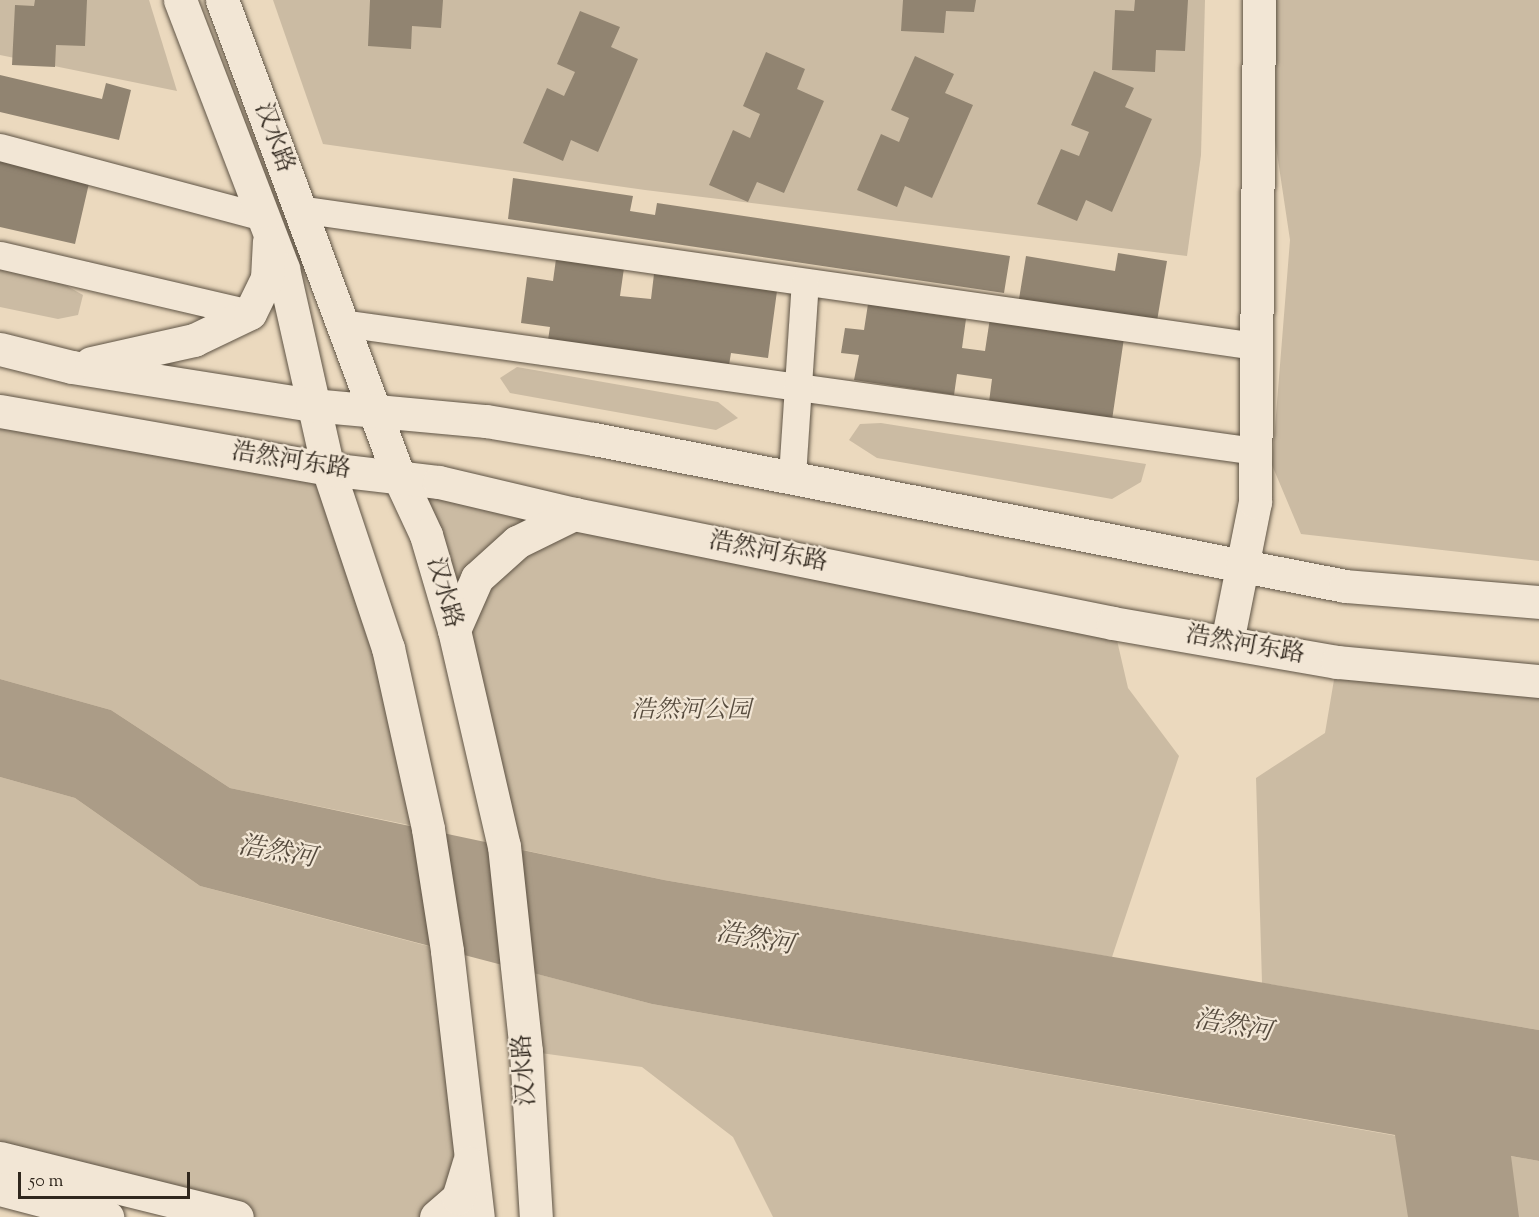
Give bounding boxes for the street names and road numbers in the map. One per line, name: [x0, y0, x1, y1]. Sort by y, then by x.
street label: 汉水路: [247, 99, 299, 177]
street label: 浩然河东路: [229, 438, 353, 486]
street label: 浩然河东路: [706, 527, 830, 579]
street label: 汉水路: [419, 554, 467, 632]
street label: 浩然河东路: [1183, 621, 1307, 671]
street label: 汉水路: [509, 1033, 543, 1107]

